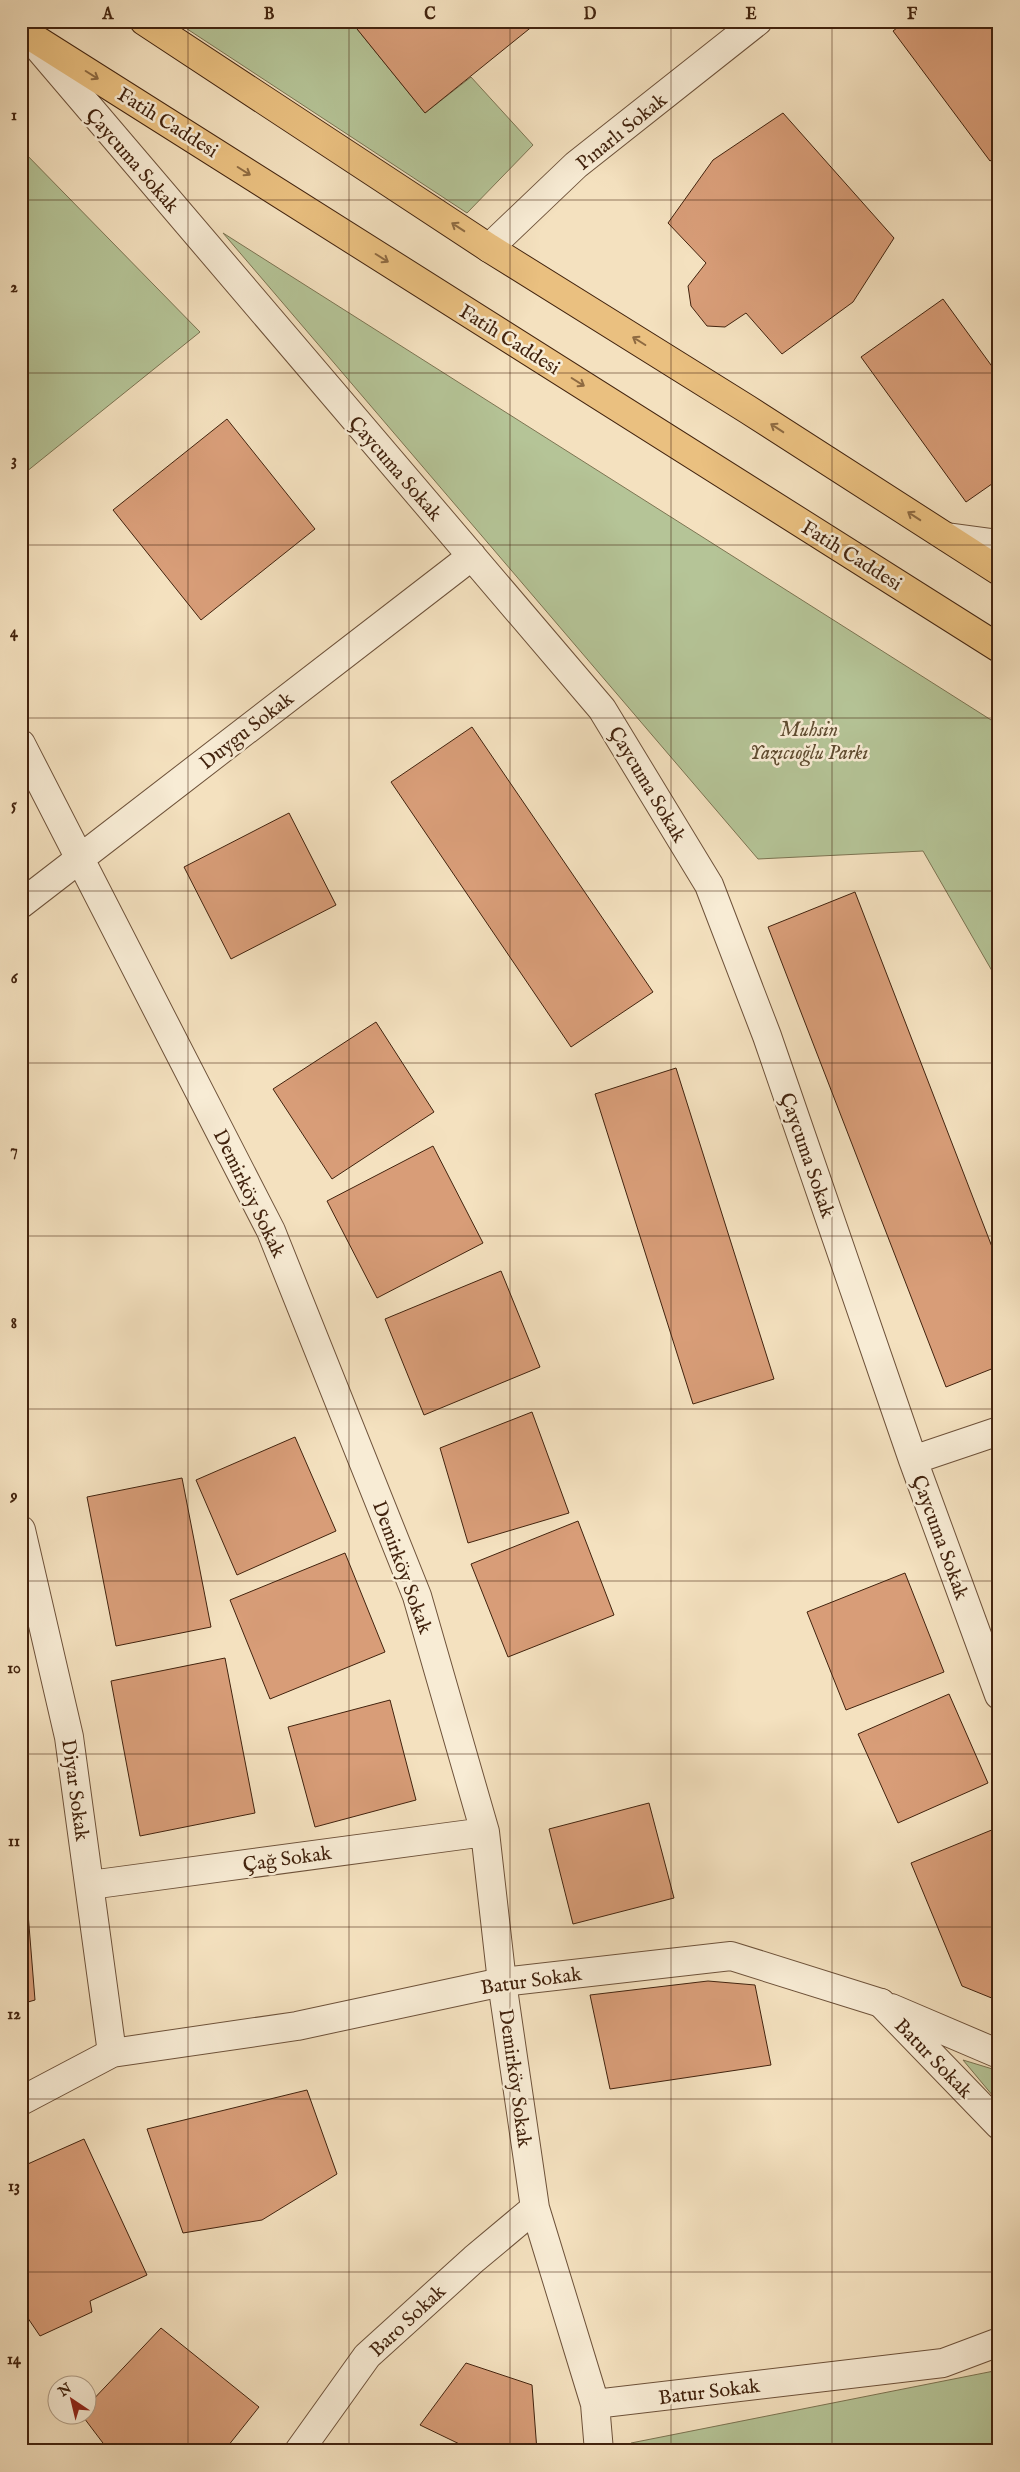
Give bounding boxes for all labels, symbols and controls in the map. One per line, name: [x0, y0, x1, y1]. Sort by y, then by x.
text: A: [102, 5, 115, 25]
text: B: [264, 5, 275, 25]
text: C: [424, 5, 436, 25]
text: D: [584, 5, 597, 25]
text: E: [745, 5, 757, 25]
text: F: [907, 5, 918, 25]
one-way arrow: [85, 69, 99, 80]
street label: Fatih Caddesi: [112, 82, 222, 164]
street label: Pınarlı Sokak: [571, 88, 673, 176]
street label: Çaycuma Sokak: [80, 103, 184, 219]
text: 1: [11, 106, 17, 126]
one-way arrow: [237, 166, 251, 176]
one-way arrow: [451, 221, 465, 231]
one-way arrow: [374, 253, 388, 263]
text: 2: [10, 278, 18, 298]
street label: Fatih Caddesi: [454, 299, 564, 381]
one-way arrow: [633, 336, 647, 346]
one-way arrow: [571, 377, 585, 387]
street label: Çaycuma Sokak: [343, 411, 447, 527]
one-way arrow: [770, 423, 784, 433]
text: 3: [11, 451, 17, 471]
one-way arrow: [907, 511, 921, 521]
street label: Fatih Caddesi: [796, 515, 906, 597]
text: 4: [10, 623, 19, 643]
street label: Duygu Sokak: [195, 687, 299, 776]
park label: Muhsin Yazıcıoğlu Parkı: [750, 718, 868, 767]
street label: Çaycuma Sokak: [602, 722, 691, 847]
text: 5: [11, 796, 17, 816]
text: 6: [11, 969, 19, 989]
street label: Çaycuma Sokak: [773, 1090, 840, 1222]
street label: Demirköy Sokak: [207, 1125, 291, 1262]
text: 7: [10, 1141, 18, 1161]
text: 8: [11, 1314, 17, 1334]
street label: Çaycuma Sokak: [905, 1472, 974, 1603]
text: 9: [10, 1487, 18, 1507]
street label: Demirköy Sokak: [366, 1498, 437, 1638]
text: 10: [7, 1659, 21, 1679]
street label: Diyar Sokak: [55, 1738, 94, 1843]
text: 11: [8, 1832, 20, 1852]
street label: Çağ Sokak: [241, 1841, 333, 1878]
street label: Batur Sokak: [479, 1962, 584, 2001]
text: 12: [7, 2005, 21, 2025]
street label: Demirköy Sokak: [492, 2007, 537, 2149]
street label: Batur Sokak: [889, 2014, 977, 2105]
text: 13: [8, 2177, 20, 2197]
street label: Baro Sokak: [365, 2279, 452, 2363]
text: 14: [7, 2350, 22, 2370]
north arrow: [48, 2374, 98, 2424]
street label: Batur Sokak: [657, 2374, 762, 2411]
text: N: [54, 2379, 75, 2402]

